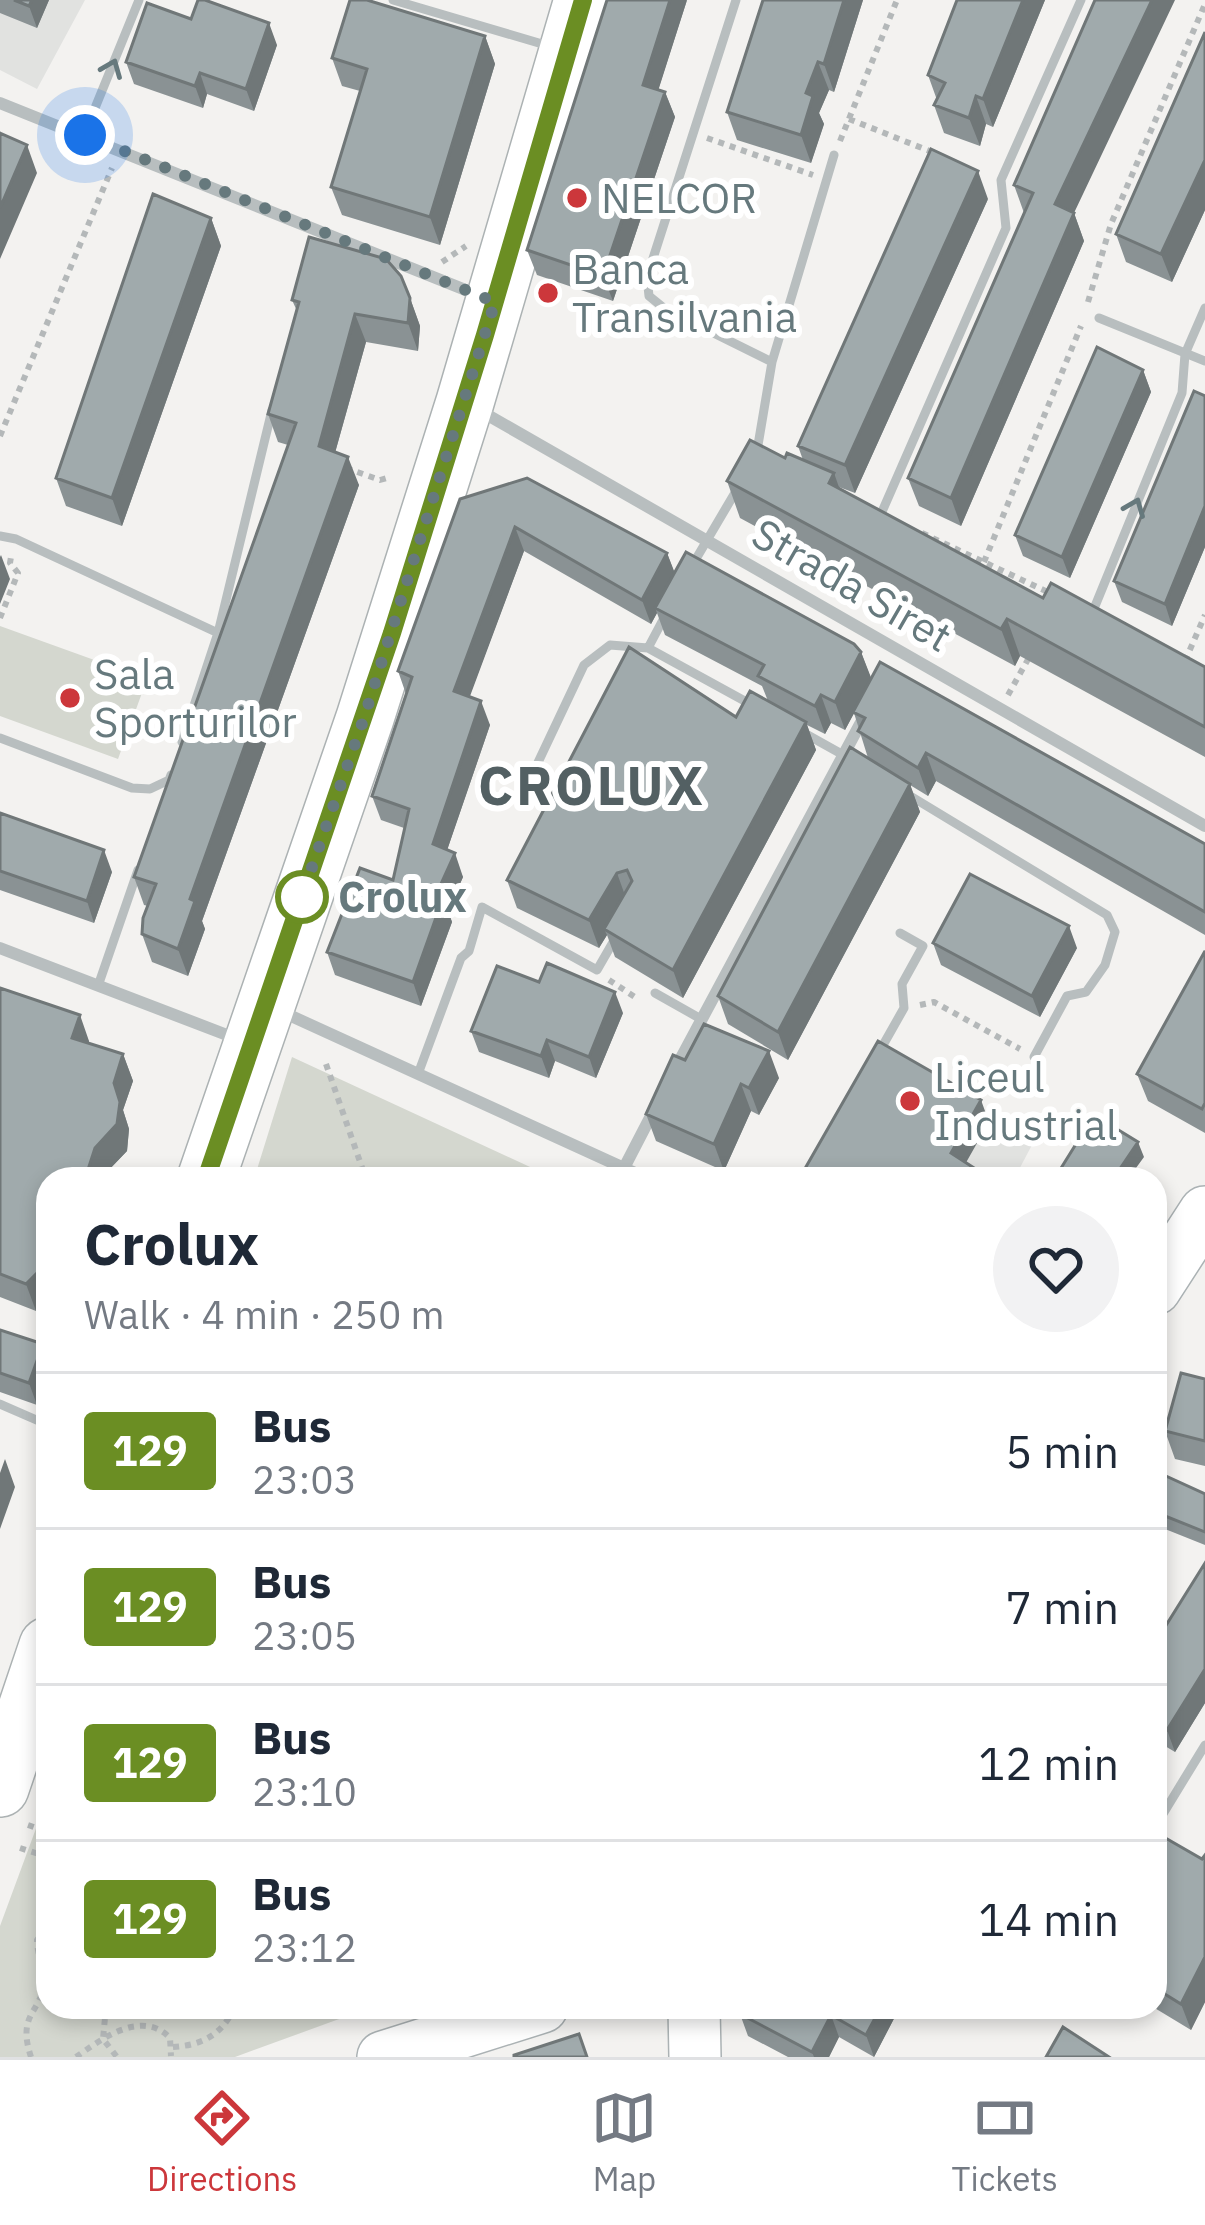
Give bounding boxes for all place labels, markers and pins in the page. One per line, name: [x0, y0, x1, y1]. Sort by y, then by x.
place label: NELCOR: [601, 170, 757, 225]
marker: NELCOR: [564, 185, 590, 211]
place label: Banca Transilvania: [572, 241, 797, 344]
marker: Banca Transilvania: [535, 280, 561, 306]
place label: Sala Sporturilor: [94, 646, 297, 749]
marker: Sala Sporturilor: [57, 685, 83, 711]
place label: Crolux: [338, 869, 467, 924]
marker: Crolux: [277, 872, 327, 922]
place label: Liceul Industrial: [934, 1049, 1118, 1152]
marker: Liceul Industrial: [897, 1088, 923, 1114]

